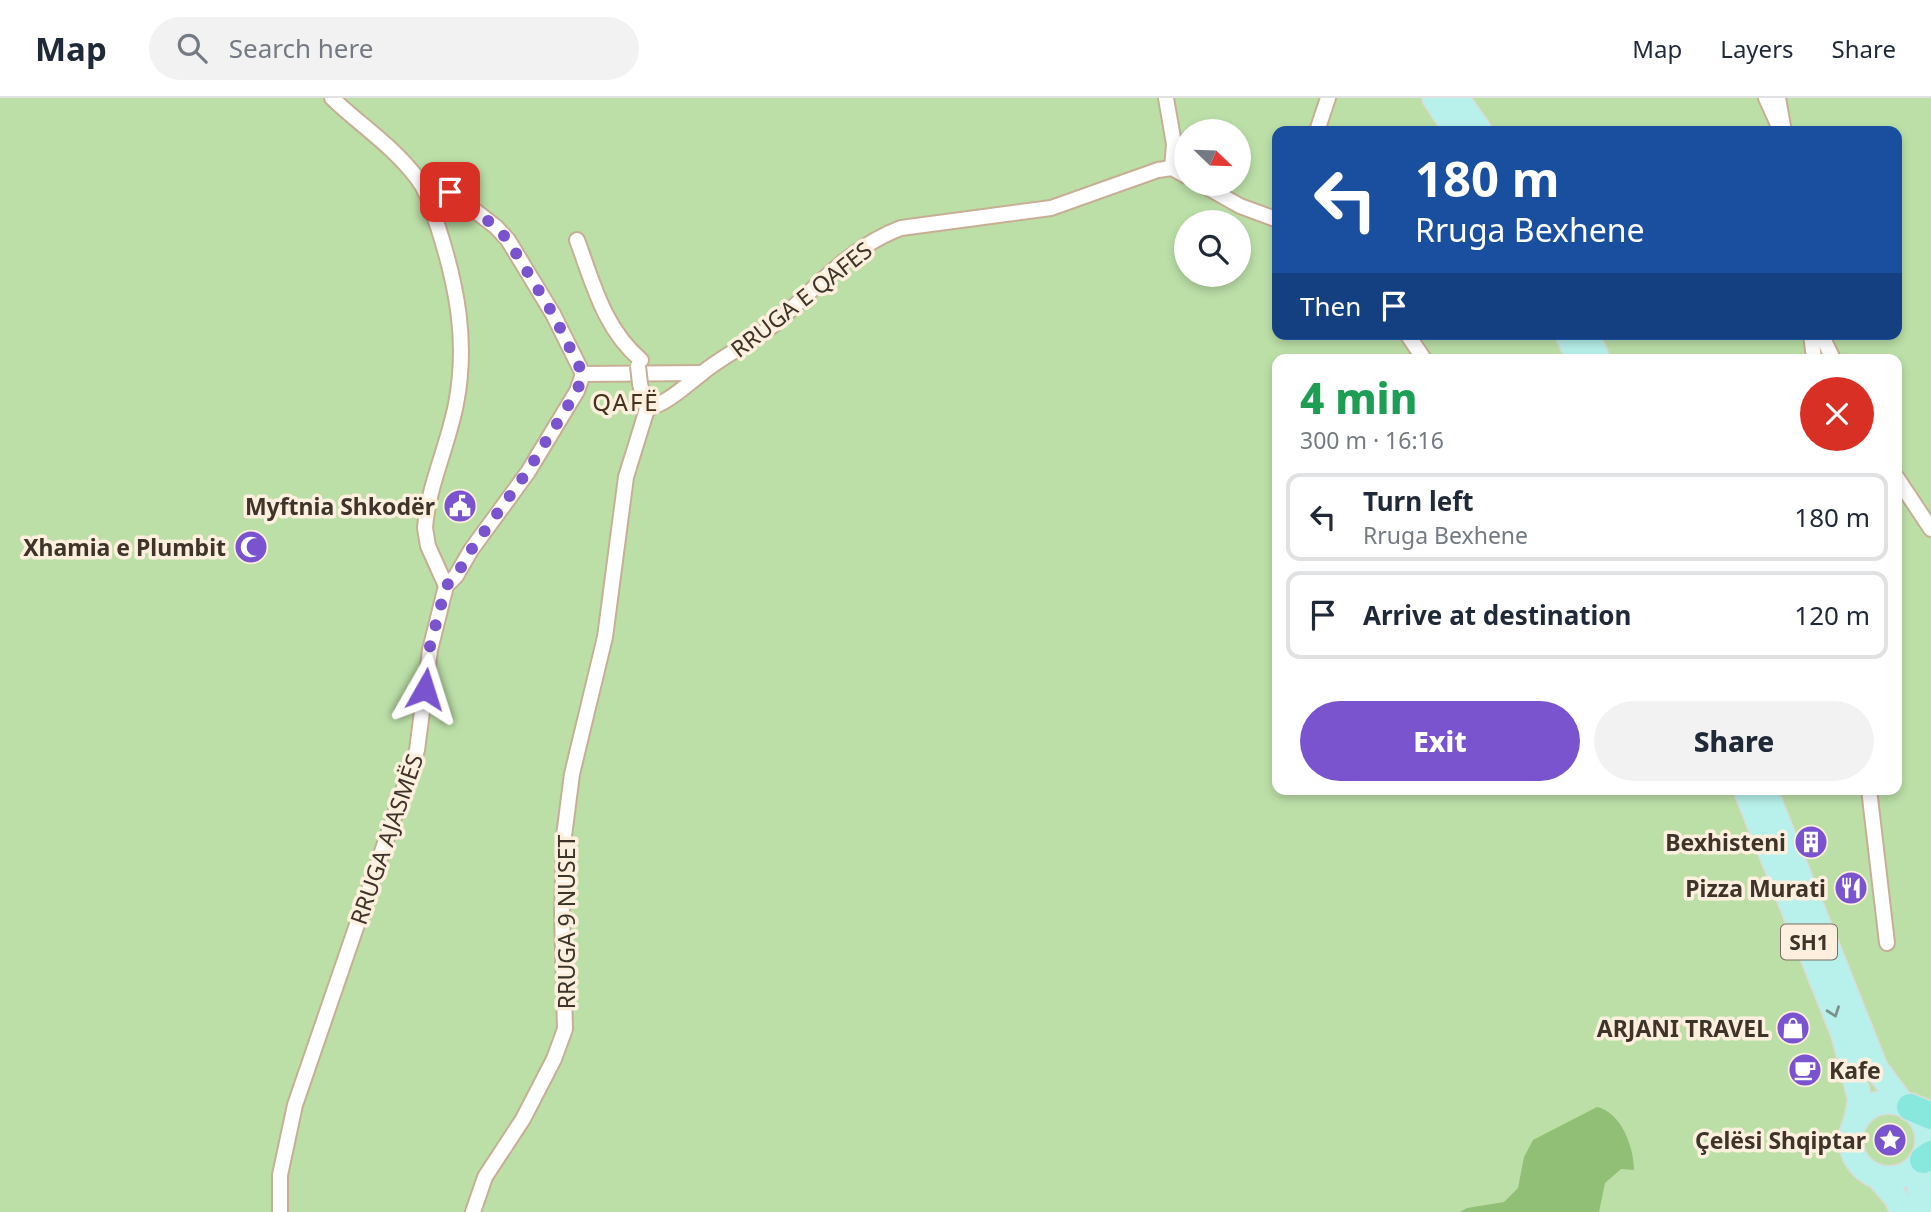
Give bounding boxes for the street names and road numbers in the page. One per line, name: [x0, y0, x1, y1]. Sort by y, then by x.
street label: RRUGA E QAFES: [724, 234, 878, 364]
street label: RRUGA AJASMËS: [342, 749, 430, 929]
street label: RRUGA 9 NUSET: [550, 835, 582, 1009]
road number: SH1: [1781, 924, 1837, 960]

